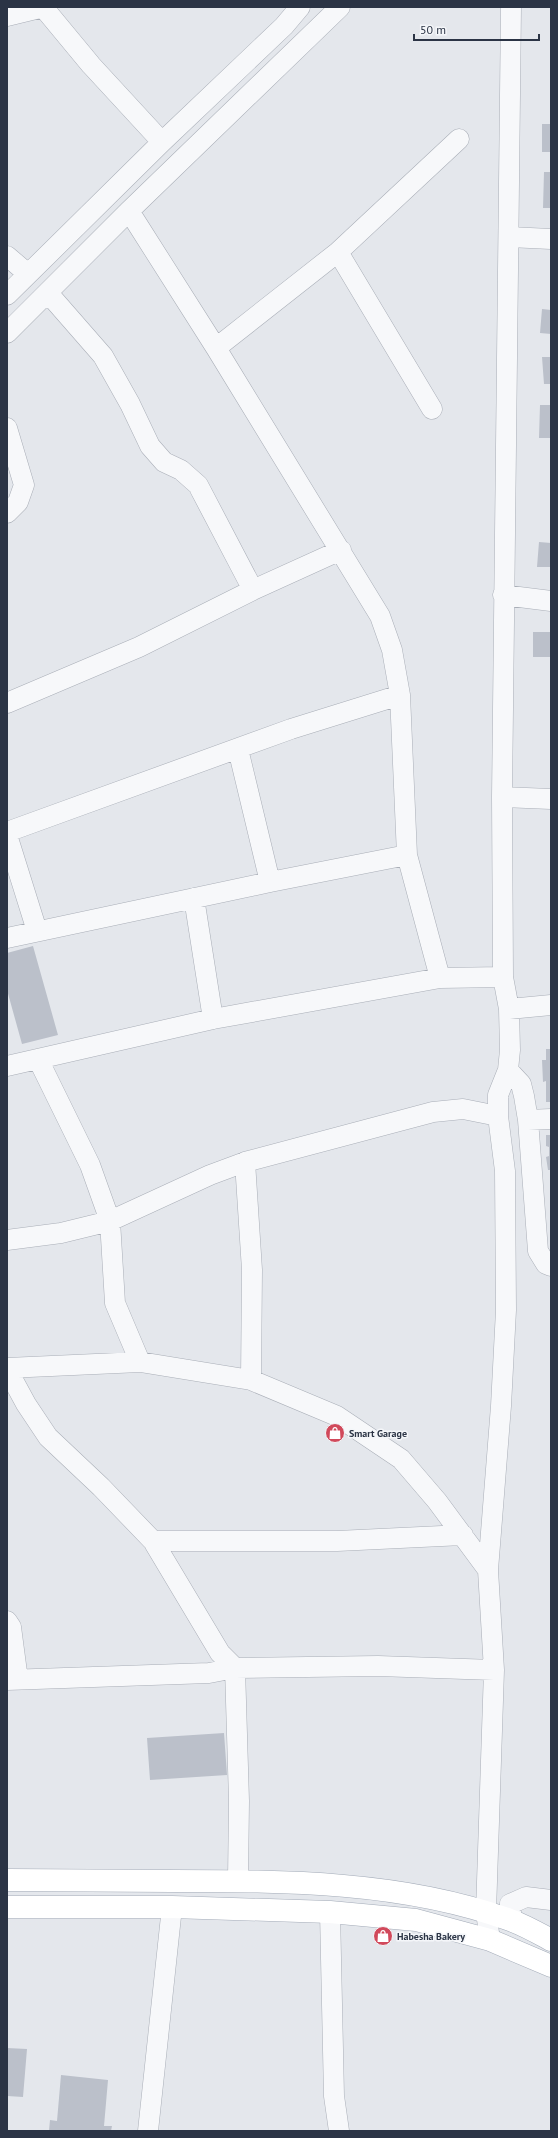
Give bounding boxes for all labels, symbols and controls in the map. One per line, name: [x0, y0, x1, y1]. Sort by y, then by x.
scale bar: [414, 16, 539, 42]
text: 50 m: [420, 22, 446, 37]
shop icon: Smart Garage: [324, 1422, 346, 1444]
place label: Smart Garage: [349, 1427, 407, 1440]
shop icon: Habesha Bakery: [372, 1925, 394, 1947]
place label: Habesha Bakery: [397, 1930, 465, 1943]

